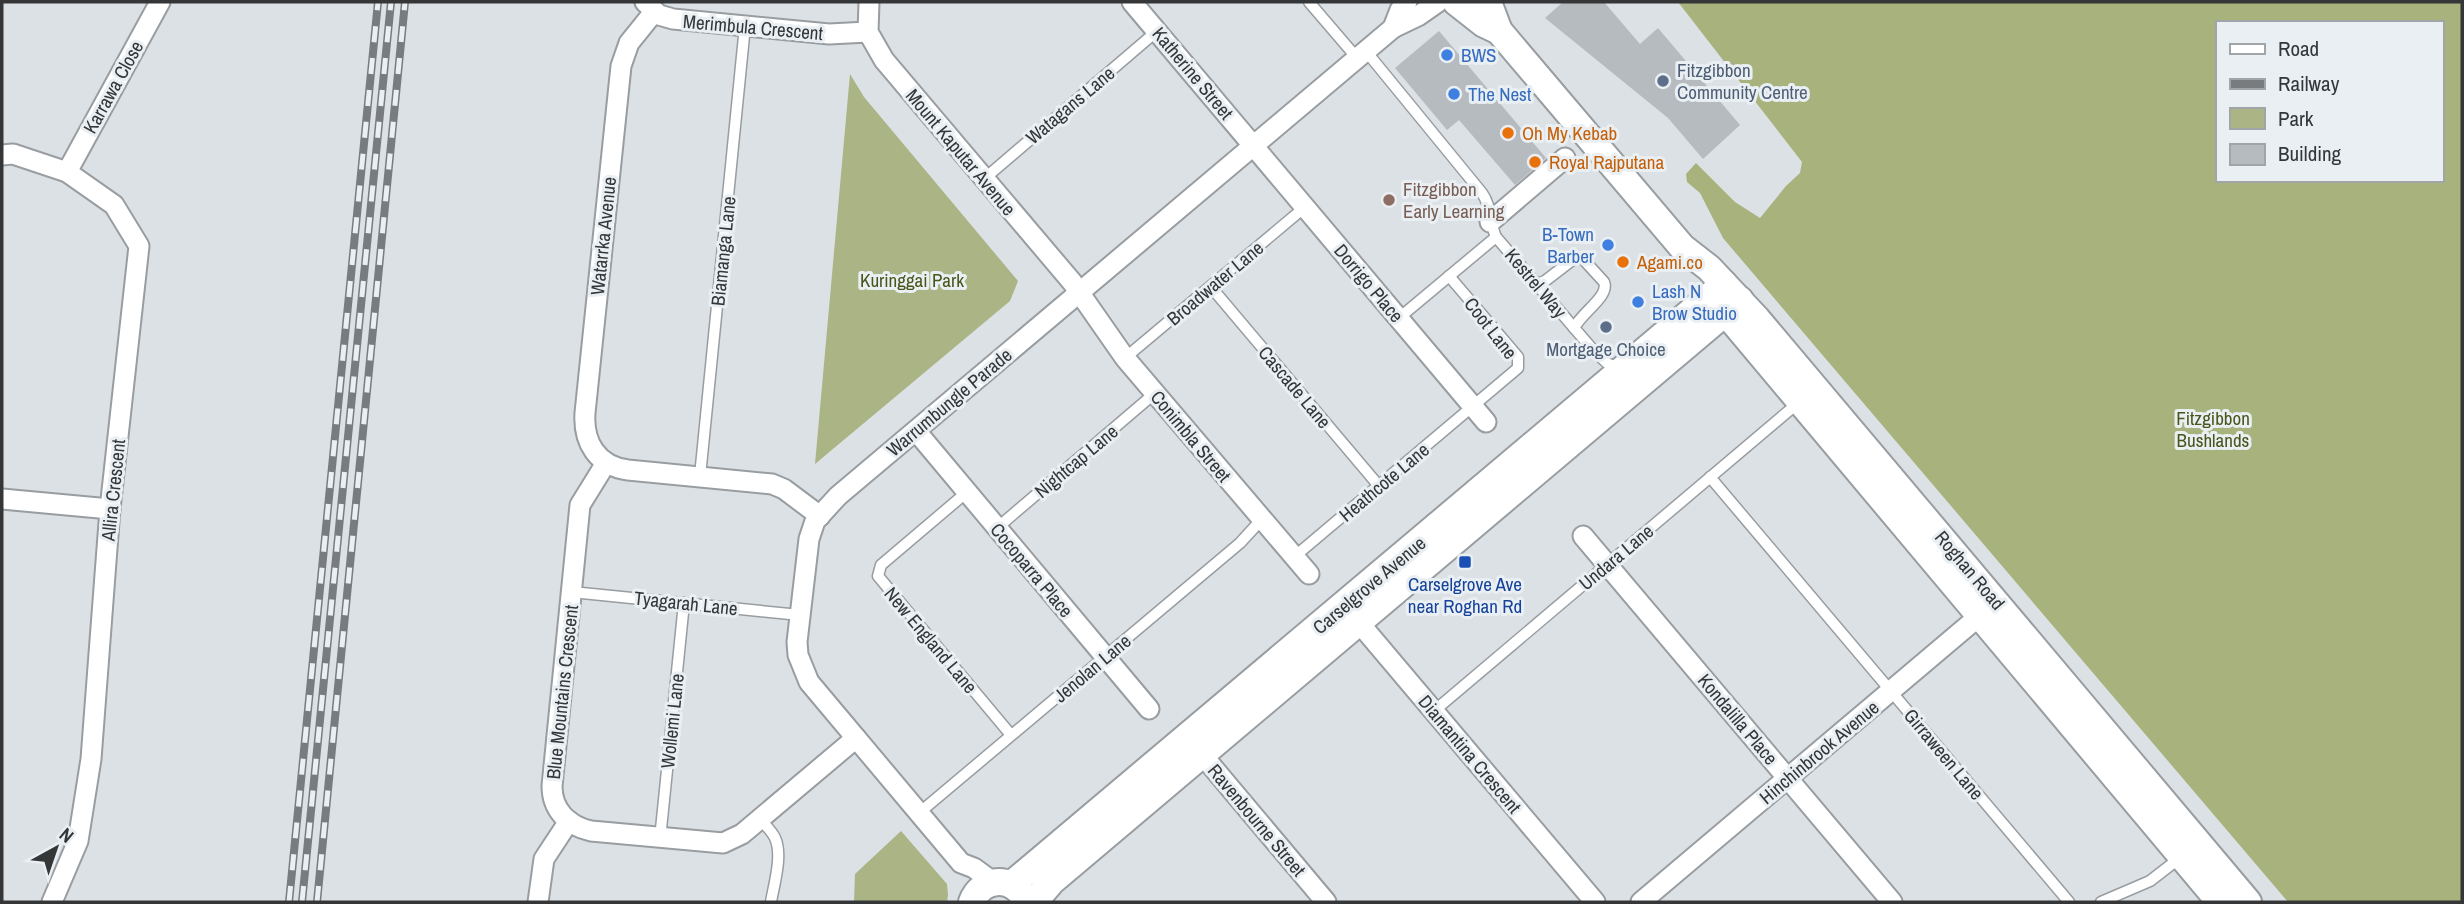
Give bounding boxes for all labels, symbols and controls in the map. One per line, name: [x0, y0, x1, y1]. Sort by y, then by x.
street label: Merimbula Crescent: [682, 8, 825, 46]
street label: Katherine Street: [1147, 21, 1240, 125]
legend: [2216, 21, 2443, 182]
text: Road: [2278, 34, 2319, 63]
street label: Karrawa Close: [77, 36, 149, 138]
place label: BWS: [1461, 42, 1497, 68]
marker: BWS: [1439, 47, 1455, 63]
place label: Fitzgibbon Community Centre: [1677, 57, 1808, 105]
street label: Watagans Lane: [1020, 60, 1120, 150]
text: Railway: [2278, 69, 2340, 98]
marker: Fitzgibbon Community Centre: [1655, 73, 1671, 89]
place label: The Nest: [1468, 81, 1532, 107]
street label: Mount Kaputar Avenue: [900, 83, 1022, 221]
marker: The Nest: [1446, 86, 1462, 102]
text: Park: [2278, 104, 2314, 133]
place label: Oh My Kebab: [1522, 120, 1617, 146]
marker: Oh My Kebab: [1500, 125, 1516, 141]
text: Building: [2278, 139, 2342, 168]
place label: Royal Rajputana: [1549, 149, 1665, 175]
marker: Royal Rajputana: [1527, 154, 1543, 170]
street label: Watarrka Avenue: [584, 176, 622, 296]
place label: Fitzgibbon Early Learning: [1403, 176, 1505, 224]
marker: Fitzgibbon Early Learning: [1381, 192, 1397, 208]
street label: Biamanga Lane: [704, 195, 742, 307]
place label: B-Town Barber: [1542, 221, 1595, 269]
street label: Broadwater Lane: [1161, 235, 1269, 331]
marker: B-Town Barber: [1600, 237, 1616, 253]
street label: Dorrigo Place: [1328, 238, 1410, 328]
street label: Kestrel Way: [1499, 243, 1573, 323]
place label: Agami.co: [1636, 249, 1703, 275]
marker: Agami.co: [1615, 254, 1631, 270]
park label: Kuringgai Park: [860, 267, 964, 293]
place label: Lash N Brow Studio: [1652, 278, 1737, 326]
street label: Coot Lane: [1459, 292, 1523, 364]
marker: Lash N Brow Studio: [1630, 294, 1646, 310]
marker: Mortgage Choice: [1598, 319, 1614, 335]
place label: Mortgage Choice: [1546, 336, 1666, 362]
street label: Cascade Lane: [1253, 340, 1337, 434]
street label: Warrumbungle Parade: [881, 342, 1017, 462]
street label: Conimbla Street: [1145, 385, 1238, 488]
park label: Fitzgibbon Bushlands: [2176, 405, 2250, 453]
street label: Nightcap Lane: [1029, 418, 1123, 504]
street label: Allira Crescent: [95, 437, 131, 543]
street label: Heathcote Lane: [1334, 437, 1434, 527]
street label: Cocoparra Place: [985, 517, 1079, 623]
street label: Undara Lane: [1573, 518, 1659, 596]
street label: Roghan Road: [1929, 525, 2011, 615]
street label: Carselgrove Avenue: [1307, 530, 1431, 640]
marker: Carselgrove Ave near Roghan Rd: [1457, 554, 1473, 570]
place label: Carselgrove Ave near Roghan Rd: [1408, 571, 1522, 619]
street label: New England Lane: [879, 581, 983, 699]
street label: Tyagarah Lane: [633, 585, 739, 621]
street label: Blue Mountains Crescent: [540, 603, 584, 780]
street label: Jenolan Lane: [1048, 628, 1136, 708]
street label: Kondalilla Place: [1692, 668, 1784, 770]
street label: Wollemi Lane: [654, 672, 690, 770]
street label: Diamantina Crescent: [1413, 689, 1528, 819]
street label: Hinchinbrook Avenue: [1754, 694, 1884, 810]
street label: Girraween Lane: [1898, 703, 1990, 805]
street label: Ravenbourne Street: [1202, 758, 1312, 882]
north arrow: [21, 813, 91, 883]
text: N: [54, 821, 80, 849]

